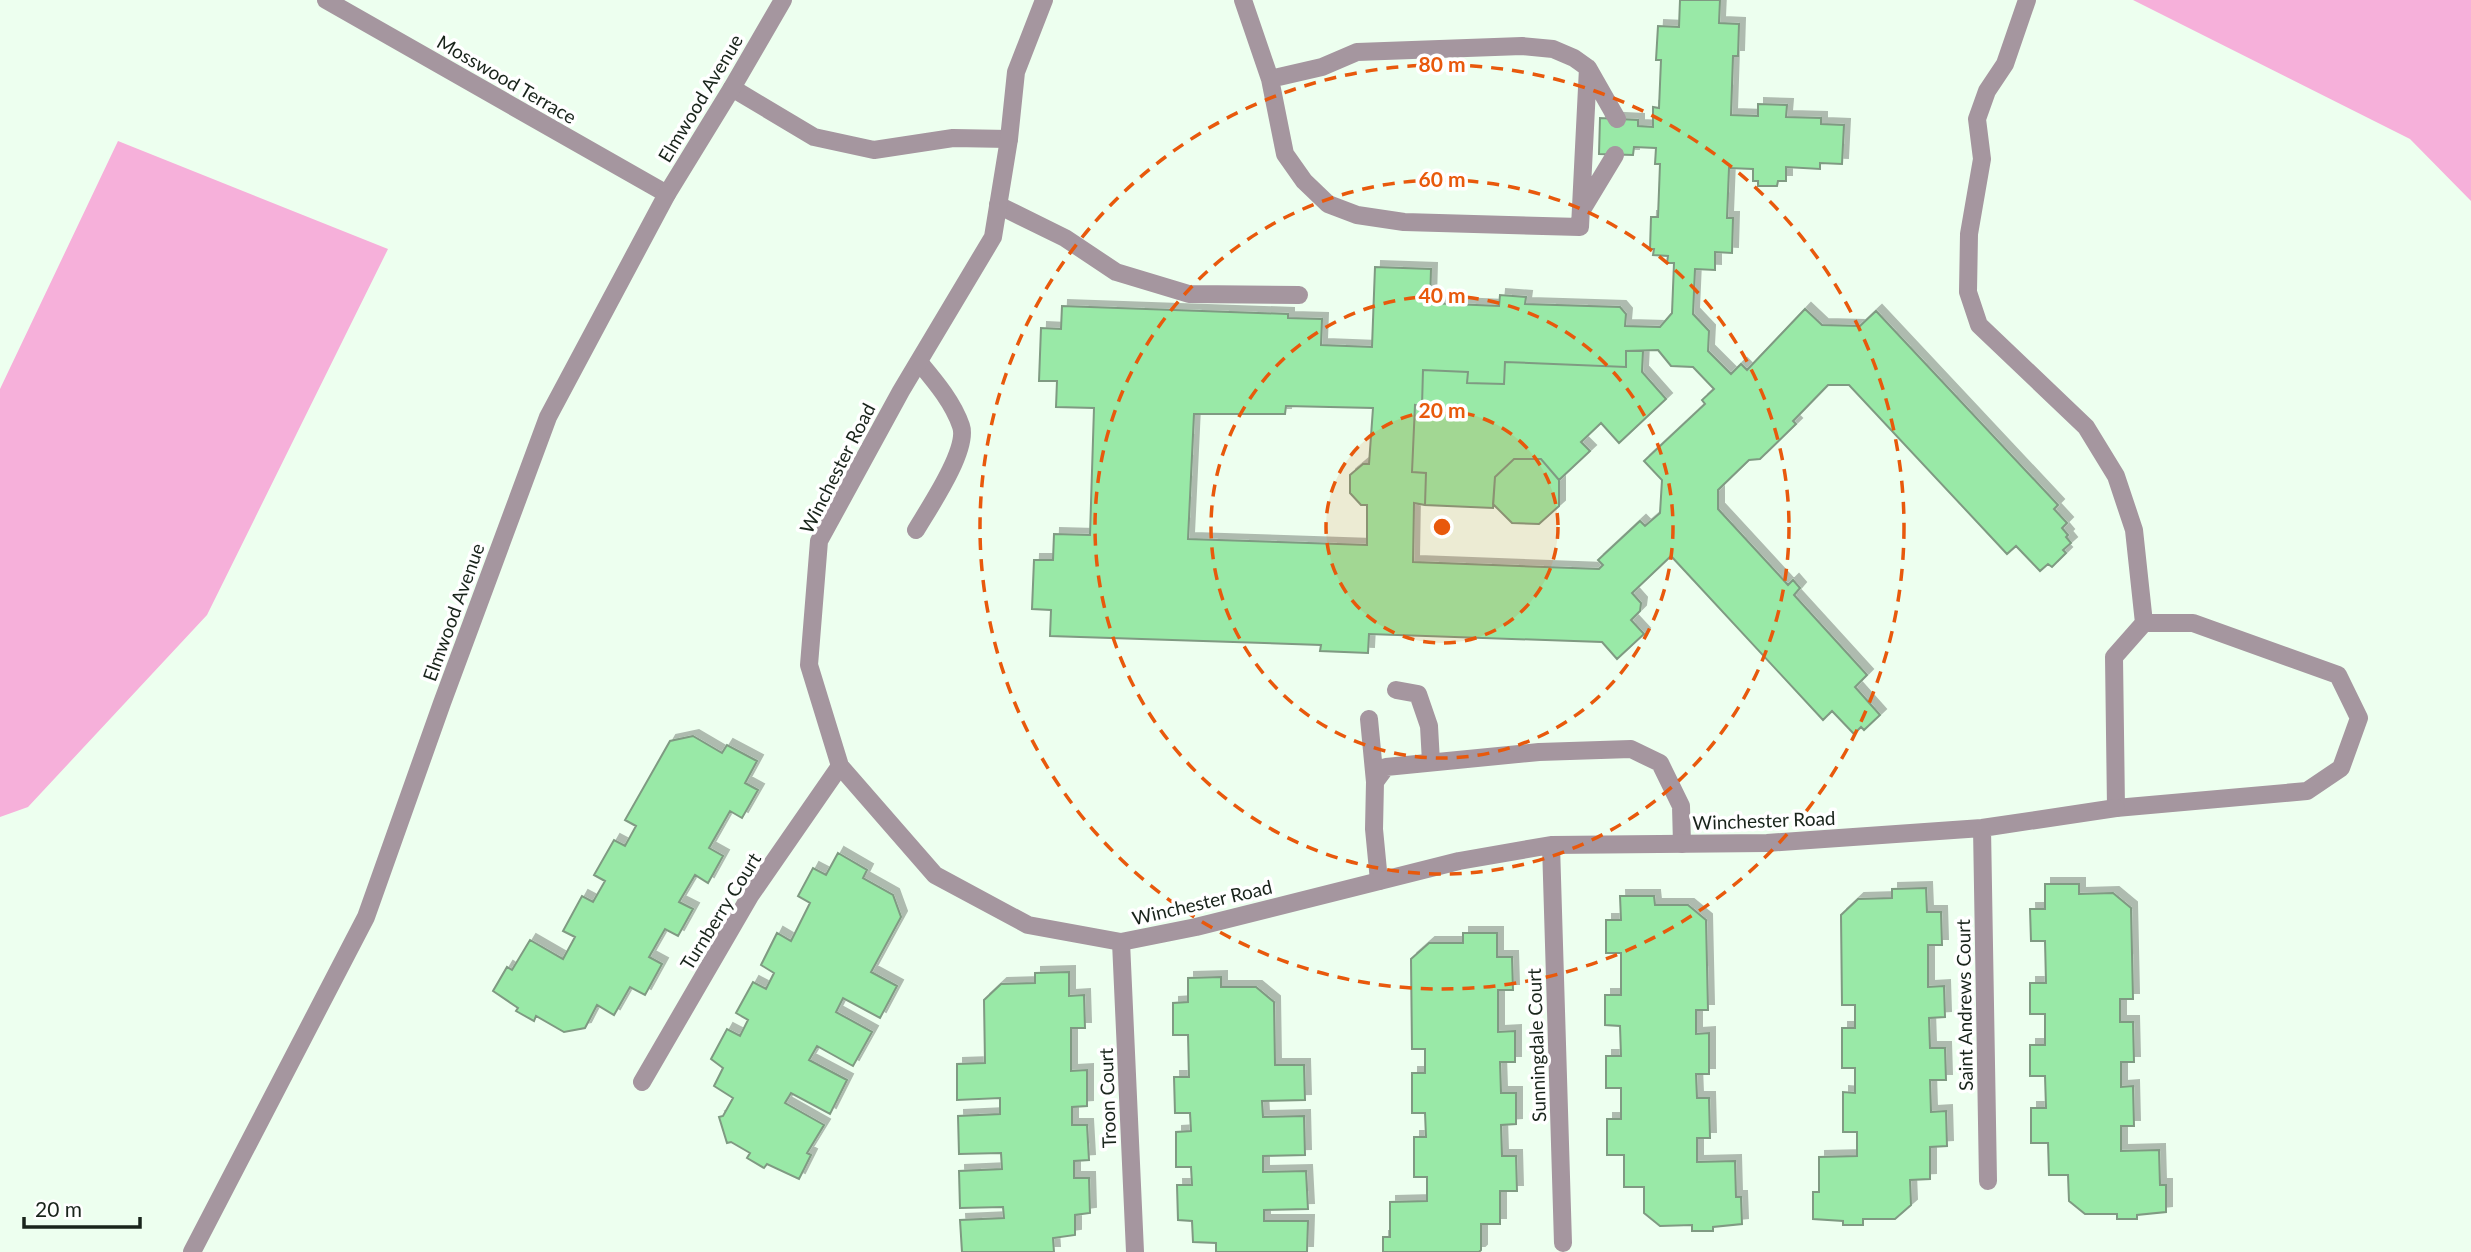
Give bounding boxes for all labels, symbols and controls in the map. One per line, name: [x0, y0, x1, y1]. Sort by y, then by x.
street label: Mosswood Terrace: [433, 30, 581, 128]
street label: Elmwood Avenue: [653, 30, 747, 166]
text: 80 m: [1418, 51, 1466, 76]
text: 60 m: [1418, 166, 1466, 191]
text: 40 m: [1418, 282, 1466, 307]
text: 20 m: [1418, 397, 1466, 422]
street label: Winchester Road: [794, 399, 880, 537]
centre of rings: [1430, 515, 1454, 539]
street label: Elmwood Avenue: [417, 540, 489, 684]
street label: Winchester Road: [1692, 806, 1836, 834]
street label: Turnberry Court: [675, 848, 765, 974]
street label: Winchester Road: [1130, 875, 1274, 929]
street label: Saint Andrews Court: [1951, 919, 1977, 1091]
street label: Sunningdale Court: [1522, 968, 1550, 1122]
street label: Troon Court: [1094, 1047, 1120, 1149]
scale bar: [24, 1186, 140, 1230]
text: 20 m: [35, 1196, 82, 1221]

